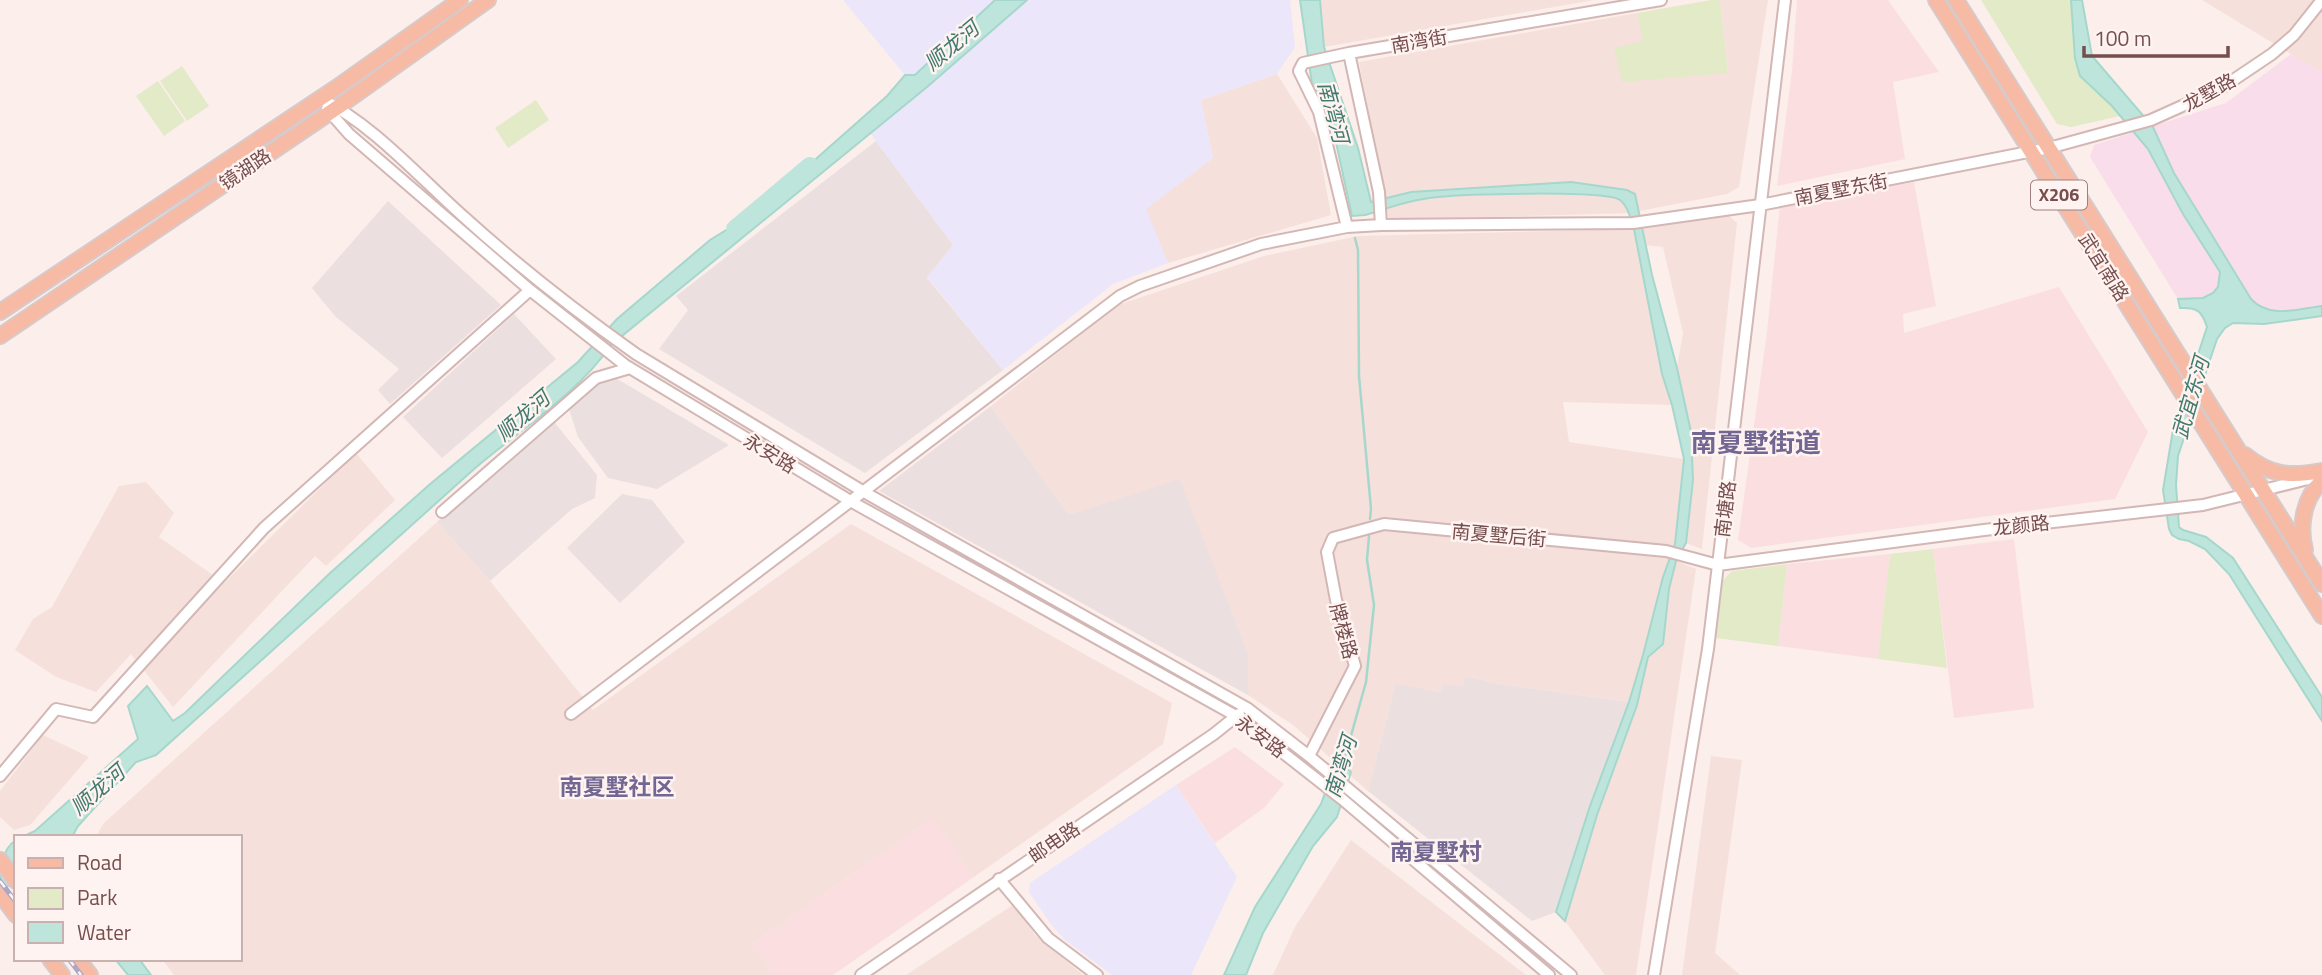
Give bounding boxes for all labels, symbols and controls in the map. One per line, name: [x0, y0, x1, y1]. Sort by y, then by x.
water label: 顺龙河: [917, 10, 989, 78]
scale bar: [2084, 14, 2228, 58]
street label: 南湾街: [1388, 21, 1450, 60]
text: 100 m: [2094, 22, 2151, 54]
street label: 龙墅路: [2177, 65, 2241, 118]
water label: 南湾河: [1310, 77, 1359, 150]
street label: 镜湖路: [213, 141, 276, 197]
street label: 南夏墅东街: [1792, 165, 1890, 212]
road number: X206: [2031, 180, 2087, 210]
street label: 武宜南路: [2072, 227, 2137, 307]
water label: 武宜东河: [2163, 349, 2218, 443]
water label: 顺龙河: [488, 380, 560, 448]
district label: 南夏墅街道: [1691, 423, 1821, 462]
street label: 永安路: [738, 425, 802, 480]
street label: 南塘路: [1707, 479, 1742, 539]
street label: 龙颜路: [1991, 507, 2051, 542]
street label: 南夏墅后街: [1450, 516, 1548, 553]
street label: 牌楼路: [1323, 600, 1366, 662]
street label: 永安路: [1230, 707, 1293, 764]
water label: 南湾河: [1316, 728, 1366, 802]
water label: 顺龙河: [63, 754, 135, 822]
district label: 南夏墅社区: [560, 769, 675, 804]
street label: 邮电路: [1022, 814, 1085, 870]
district label: 南夏墅村: [1390, 834, 1482, 869]
legend: [14, 835, 242, 961]
text: Road: [77, 846, 122, 878]
text: Park: [77, 881, 117, 913]
text: Water: [77, 916, 131, 948]

